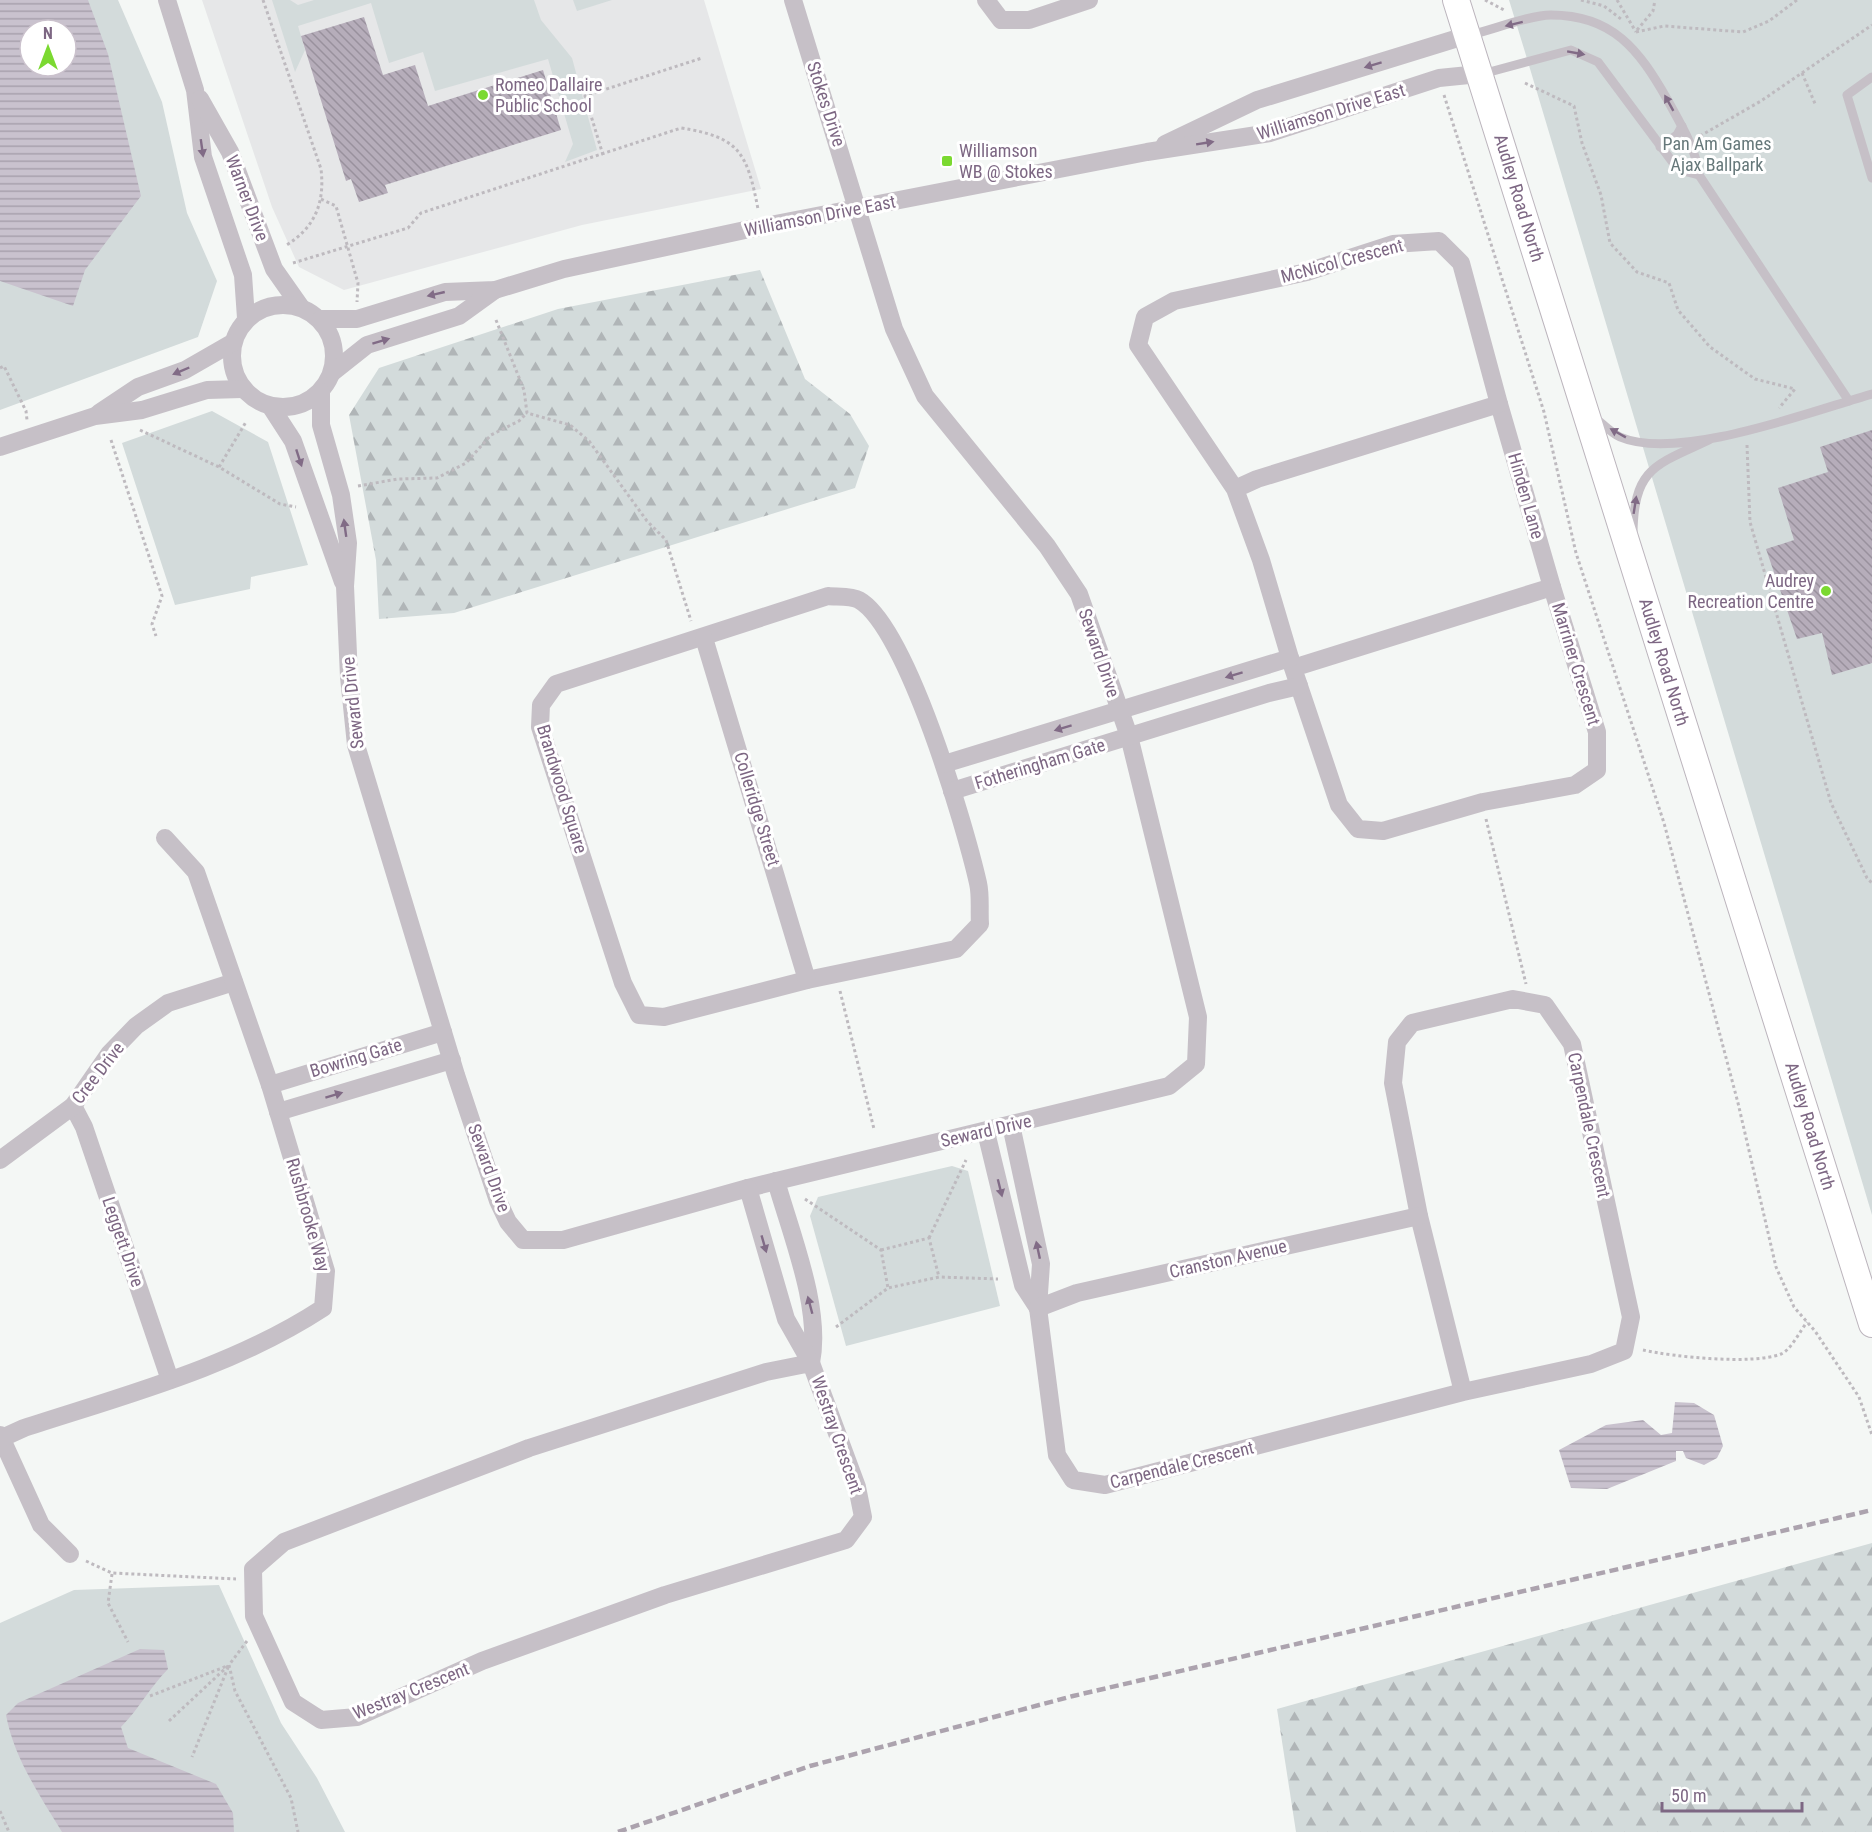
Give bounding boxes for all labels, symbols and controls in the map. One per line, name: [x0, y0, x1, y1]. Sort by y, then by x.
north arrow: [18, 18, 78, 78]
one-way arrow: [1505, 20, 1523, 30]
text: N: [43, 24, 53, 43]
one-way arrow: [1567, 49, 1586, 58]
street label: Stokes Drive: [803, 59, 850, 149]
one-way arrow: [1364, 61, 1382, 70]
place label: Romeo Dallaire Public School: [495, 74, 602, 116]
street label: Williamson Drive East: [1254, 79, 1407, 144]
marker: Romeo Dallaire Public School: [476, 88, 490, 102]
one-way arrow: [1664, 94, 1674, 111]
street label: Audley Road North: [1490, 131, 1549, 264]
park label: Pan Am Games Ajax Ballpark: [1663, 133, 1771, 175]
one-way arrow: [197, 139, 206, 158]
one-way arrow: [1196, 139, 1215, 148]
place label: Williamson WB @ Stokes: [959, 140, 1053, 182]
street label: Warner Drive: [221, 152, 273, 244]
marker: Williamson WB @ Stokes: [940, 154, 954, 168]
street label: Williamson Drive East: [742, 191, 897, 240]
street label: McNicol Crescent: [1278, 234, 1405, 287]
one-way arrow: [427, 290, 446, 300]
one-way arrow: [372, 335, 390, 345]
one-way arrow: [172, 367, 190, 376]
one-way arrow: [1609, 429, 1627, 439]
one-way arrow: [295, 449, 304, 467]
street label: Hinden Lane: [1504, 450, 1549, 541]
one-way arrow: [1631, 496, 1640, 515]
one-way arrow: [341, 518, 350, 537]
place label: Audrey Recreation Centre: [1688, 570, 1814, 612]
marker: Audrey Recreation Centre: [1819, 584, 1833, 598]
street label: Audley Road North: [1635, 595, 1694, 728]
street label: Marriner Crescent: [1548, 600, 1605, 728]
street label: Seward Drive: [1075, 606, 1124, 700]
street label: Seward Drive: [337, 656, 368, 750]
one-way arrow: [1225, 671, 1243, 680]
street label: Brandwood Square: [533, 722, 592, 856]
one-way arrow: [1054, 724, 1072, 733]
street label: Fotheringham Gate: [972, 734, 1108, 793]
street label: Colleridge Street: [730, 749, 785, 868]
street label: Bowring Gate: [307, 1034, 404, 1081]
street label: Cree Drive: [67, 1038, 128, 1108]
street label: Carpendale Crescent: [1564, 1051, 1615, 1199]
street label: Audley Road North: [1781, 1059, 1840, 1192]
one-way arrow: [325, 1090, 343, 1099]
street label: Seward Drive: [939, 1110, 1033, 1151]
street label: Seward Drive: [464, 1121, 515, 1215]
street label: Rushbrooke Way: [282, 1156, 335, 1275]
one-way arrow: [995, 1179, 1005, 1198]
street label: Leggett Drive: [98, 1194, 149, 1290]
one-way arrow: [760, 1235, 769, 1253]
street label: Cranston Avenue: [1167, 1235, 1289, 1282]
one-way arrow: [1033, 1240, 1042, 1259]
one-way arrow: [805, 1296, 815, 1314]
street label: Westray Crescent: [807, 1373, 868, 1497]
street label: Carpendale Crescent: [1108, 1436, 1256, 1493]
street label: Westray Crescent: [350, 1658, 472, 1723]
scale bar: [1662, 1775, 1802, 1813]
text: 50 m: [1671, 1785, 1706, 1806]

